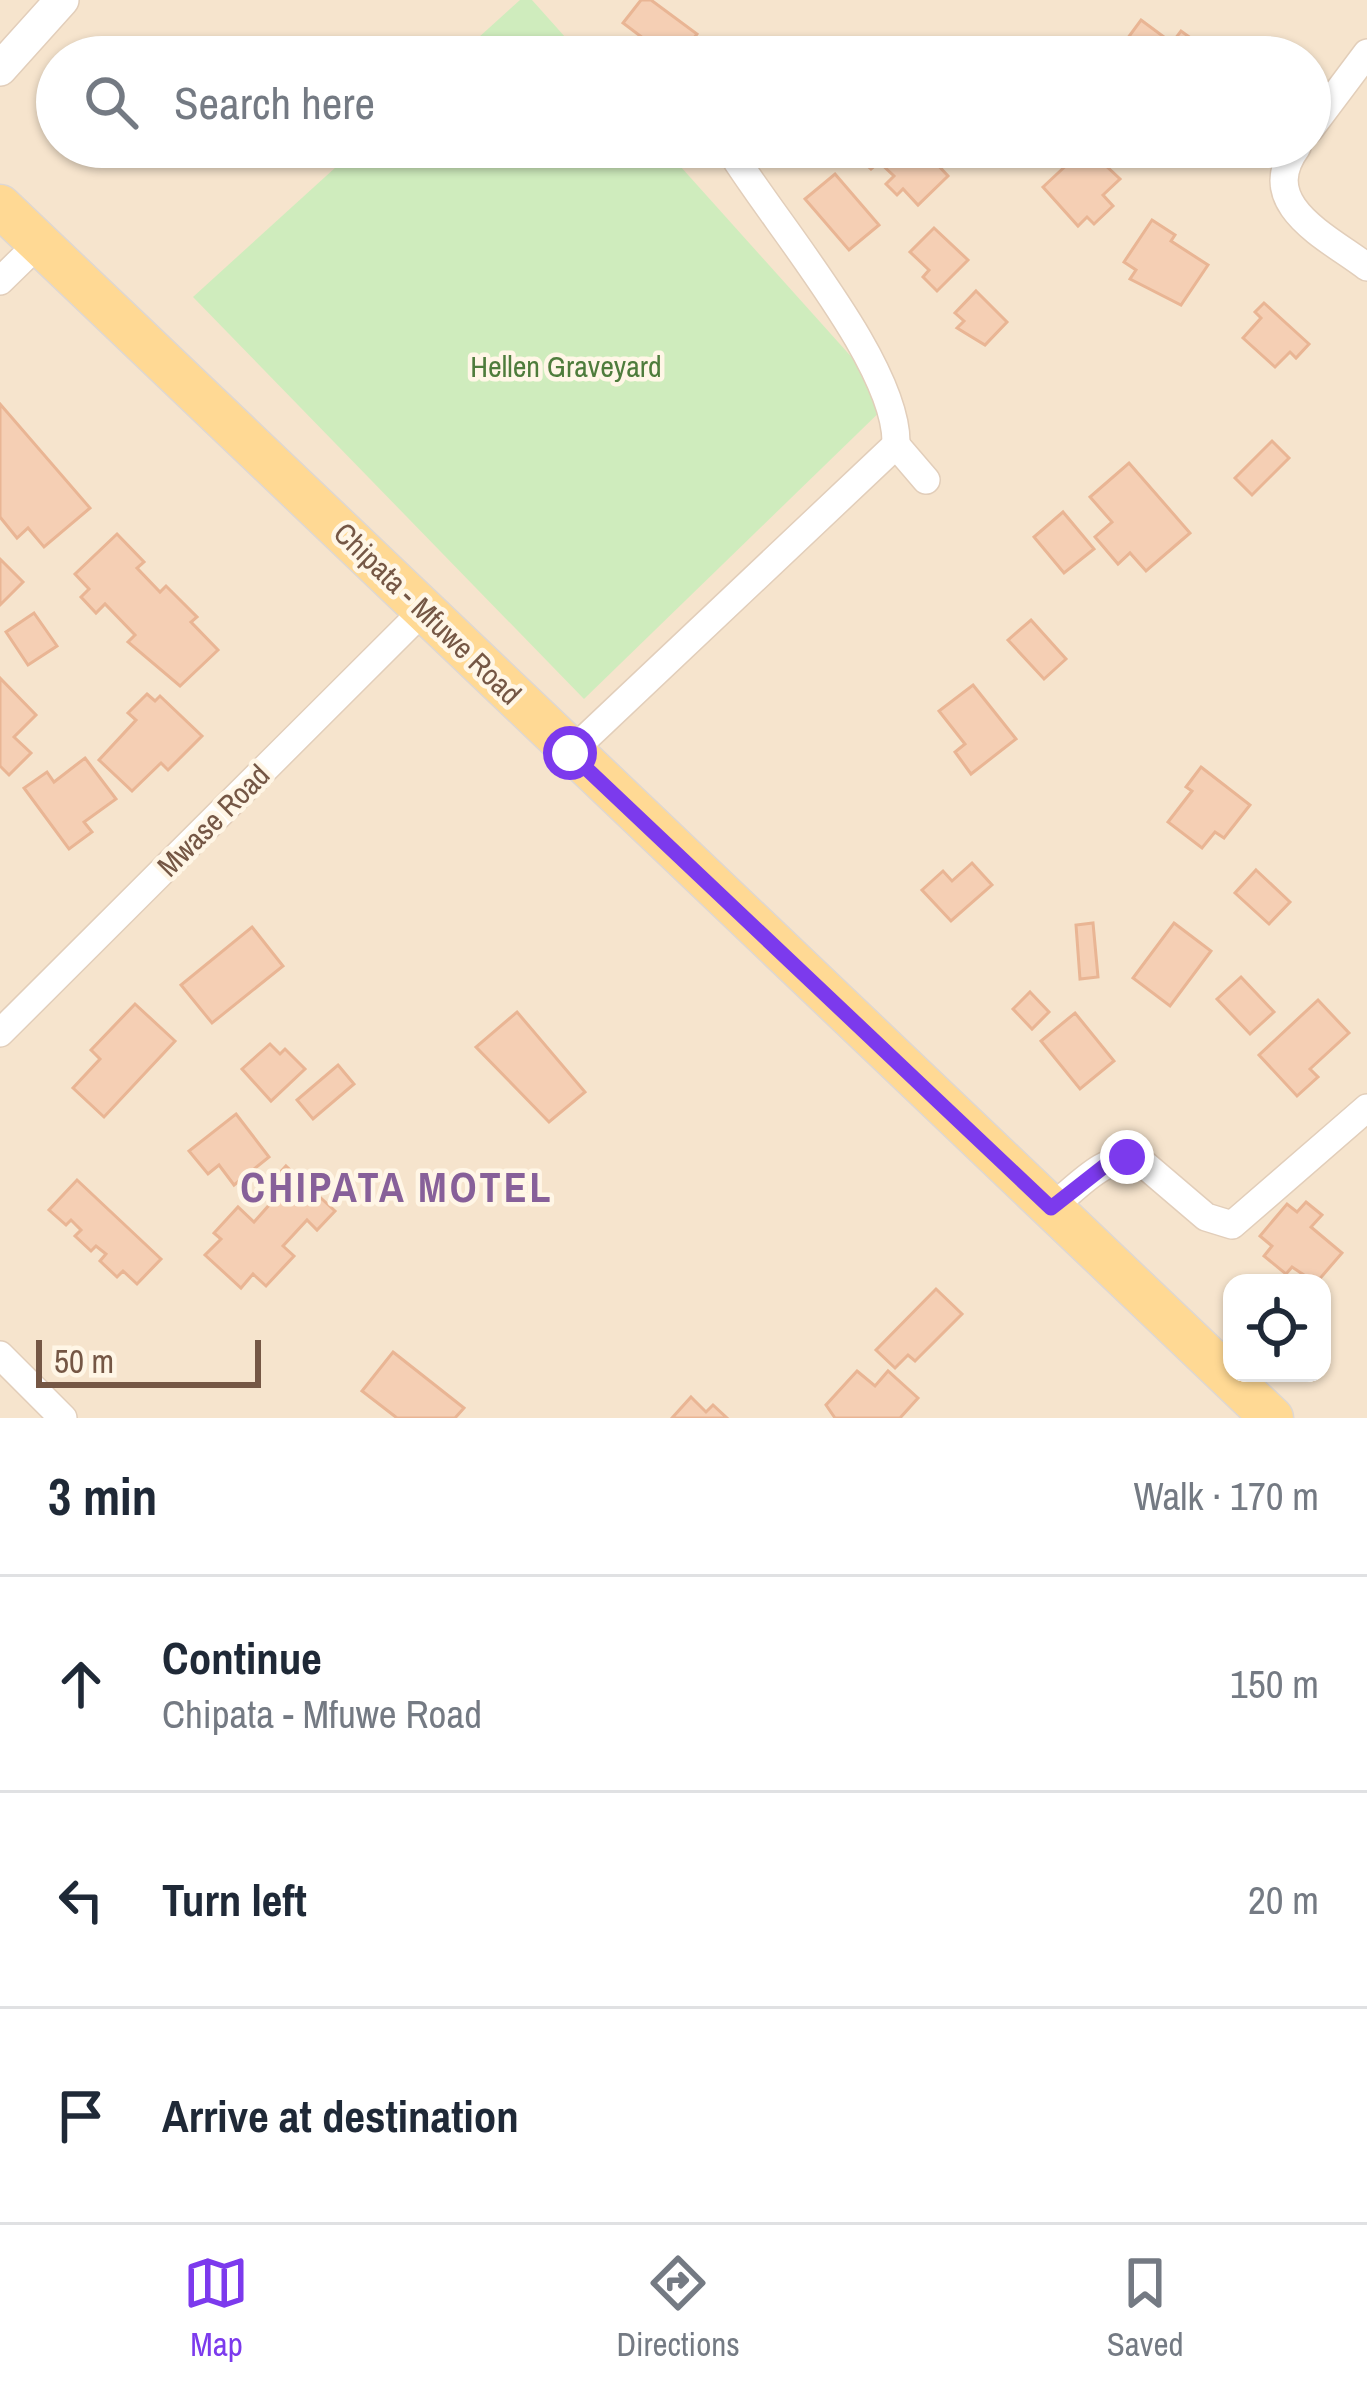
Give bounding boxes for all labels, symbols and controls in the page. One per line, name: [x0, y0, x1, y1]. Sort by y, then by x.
search box: [36, 36, 1331, 168]
icon: search: [78, 69, 144, 135]
text: Search here: [174, 72, 375, 133]
park label: Hellen Graveyard: [470, 346, 662, 386]
street label: Chipata - Mfuwe Road: [326, 513, 530, 713]
route start: [543, 726, 597, 780]
street label: Mwase Road: [148, 755, 278, 885]
route end: [1100, 1130, 1154, 1184]
district label: CHIPATA MOTEL: [240, 1159, 554, 1215]
map controls: [1223, 1274, 1331, 1382]
button: locate: [1223, 1274, 1331, 1382]
scale bar: [36, 1334, 261, 1387]
text: 50 m: [54, 1339, 114, 1383]
text: 3 min: [48, 1462, 157, 1531]
text: Walk · 170 m: [1134, 1470, 1319, 1522]
text: Continue: [162, 1627, 322, 1688]
icon: ahead: [48, 1651, 114, 1717]
text: 150 m: [1230, 1658, 1319, 1710]
text: Chipata - Mfuwe Road: [162, 1688, 482, 1740]
icon: left: [48, 1867, 114, 1933]
text: Turn left: [162, 1869, 307, 1930]
text: 20 m: [1248, 1874, 1319, 1926]
icon: arrive: [48, 2083, 114, 2149]
text: Arrive at destination: [162, 2085, 519, 2146]
tab: Map: [183, 2250, 249, 2366]
tab: Directions: [616, 2250, 740, 2366]
tab: Saved: [1107, 2250, 1183, 2366]

